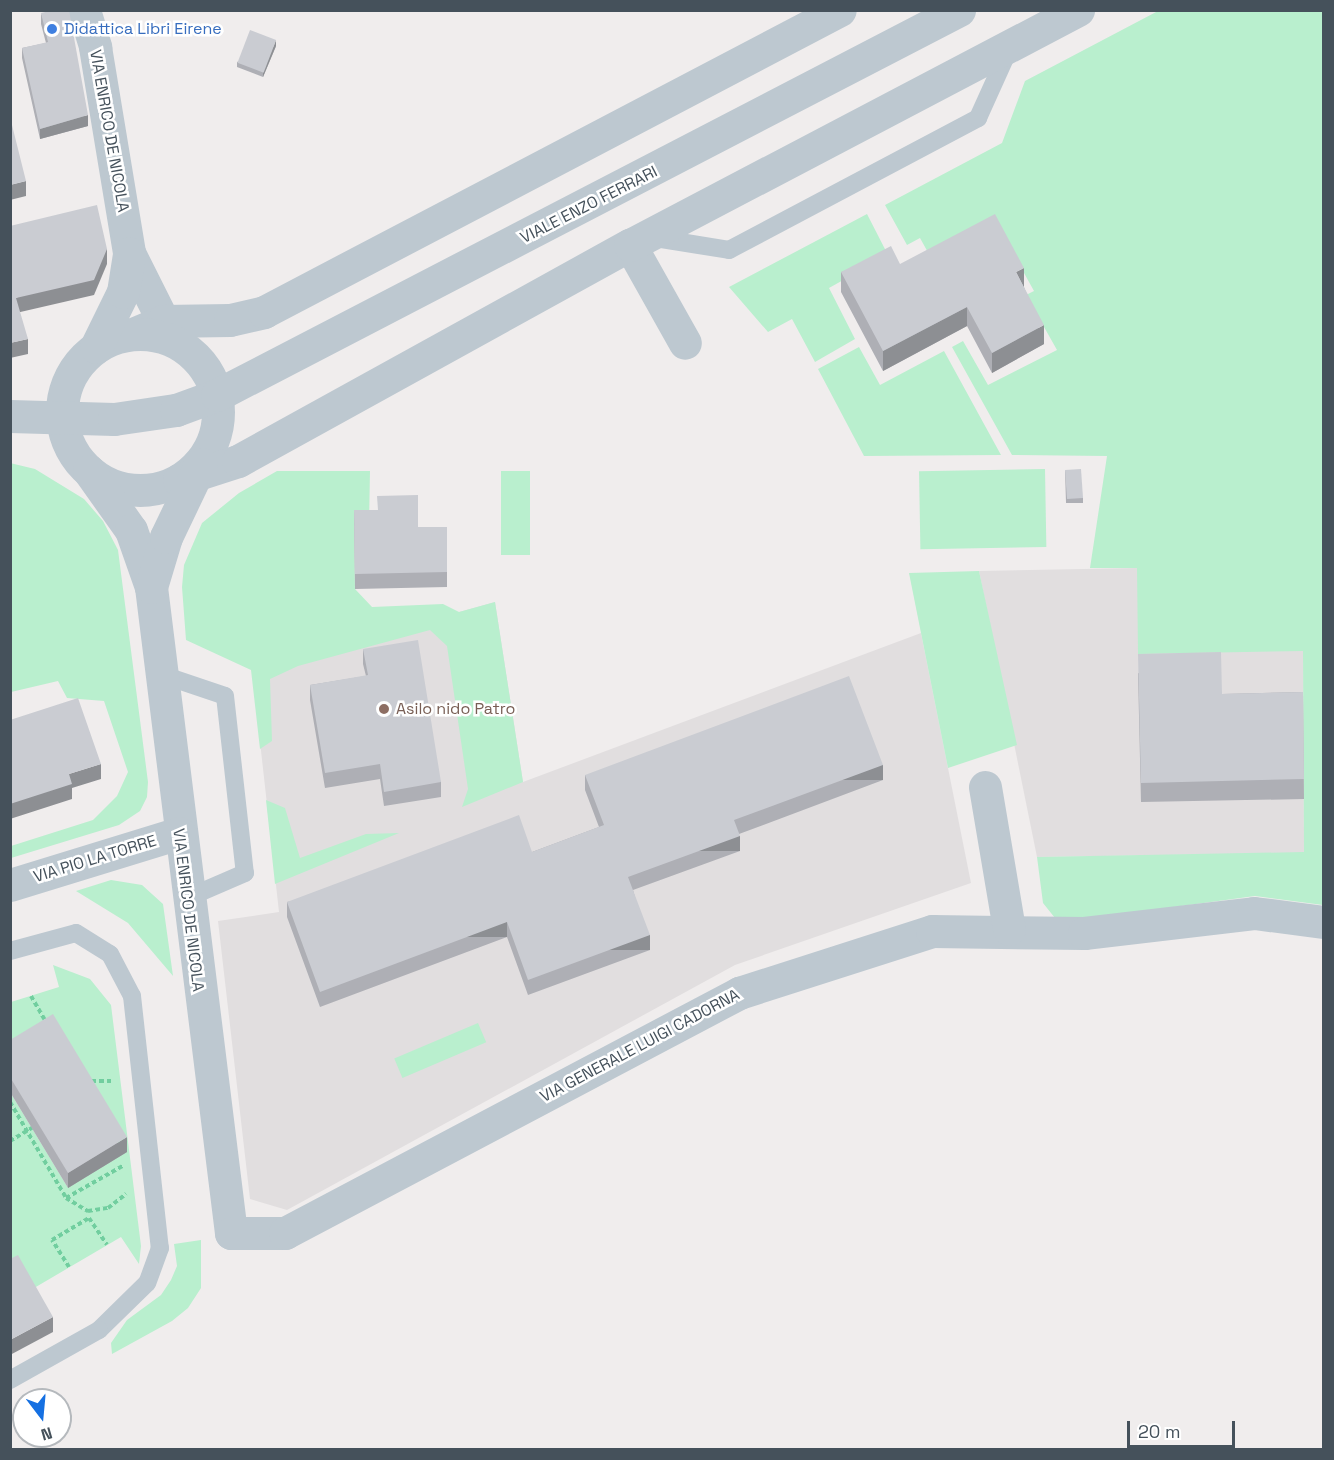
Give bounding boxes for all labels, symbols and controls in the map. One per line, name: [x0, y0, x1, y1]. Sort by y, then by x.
place label: Didattica Libri Eirene: [64, 19, 222, 39]
marker: Didattica Libri Eirene: [45, 22, 59, 36]
street label: VIA ENRICO DE NICOLA: [85, 48, 133, 214]
street label: VIALE ENZO FERRARI: [517, 162, 661, 248]
place label: Asilo nido Patro: [396, 699, 516, 719]
marker: Asilo nido Patro: [377, 702, 391, 716]
street label: VIA ENRICO DE NICOLA: [168, 827, 208, 993]
street label: VIA PIO LA TORRE: [31, 831, 159, 887]
street label: VIA GENERALE LUIGI CADORNA: [537, 985, 743, 1107]
north arrow: [12, 1388, 72, 1448]
scale bar: [1130, 1409, 1238, 1447]
text: 20 m: [1138, 1420, 1181, 1443]
text: N: [39, 1422, 55, 1445]

